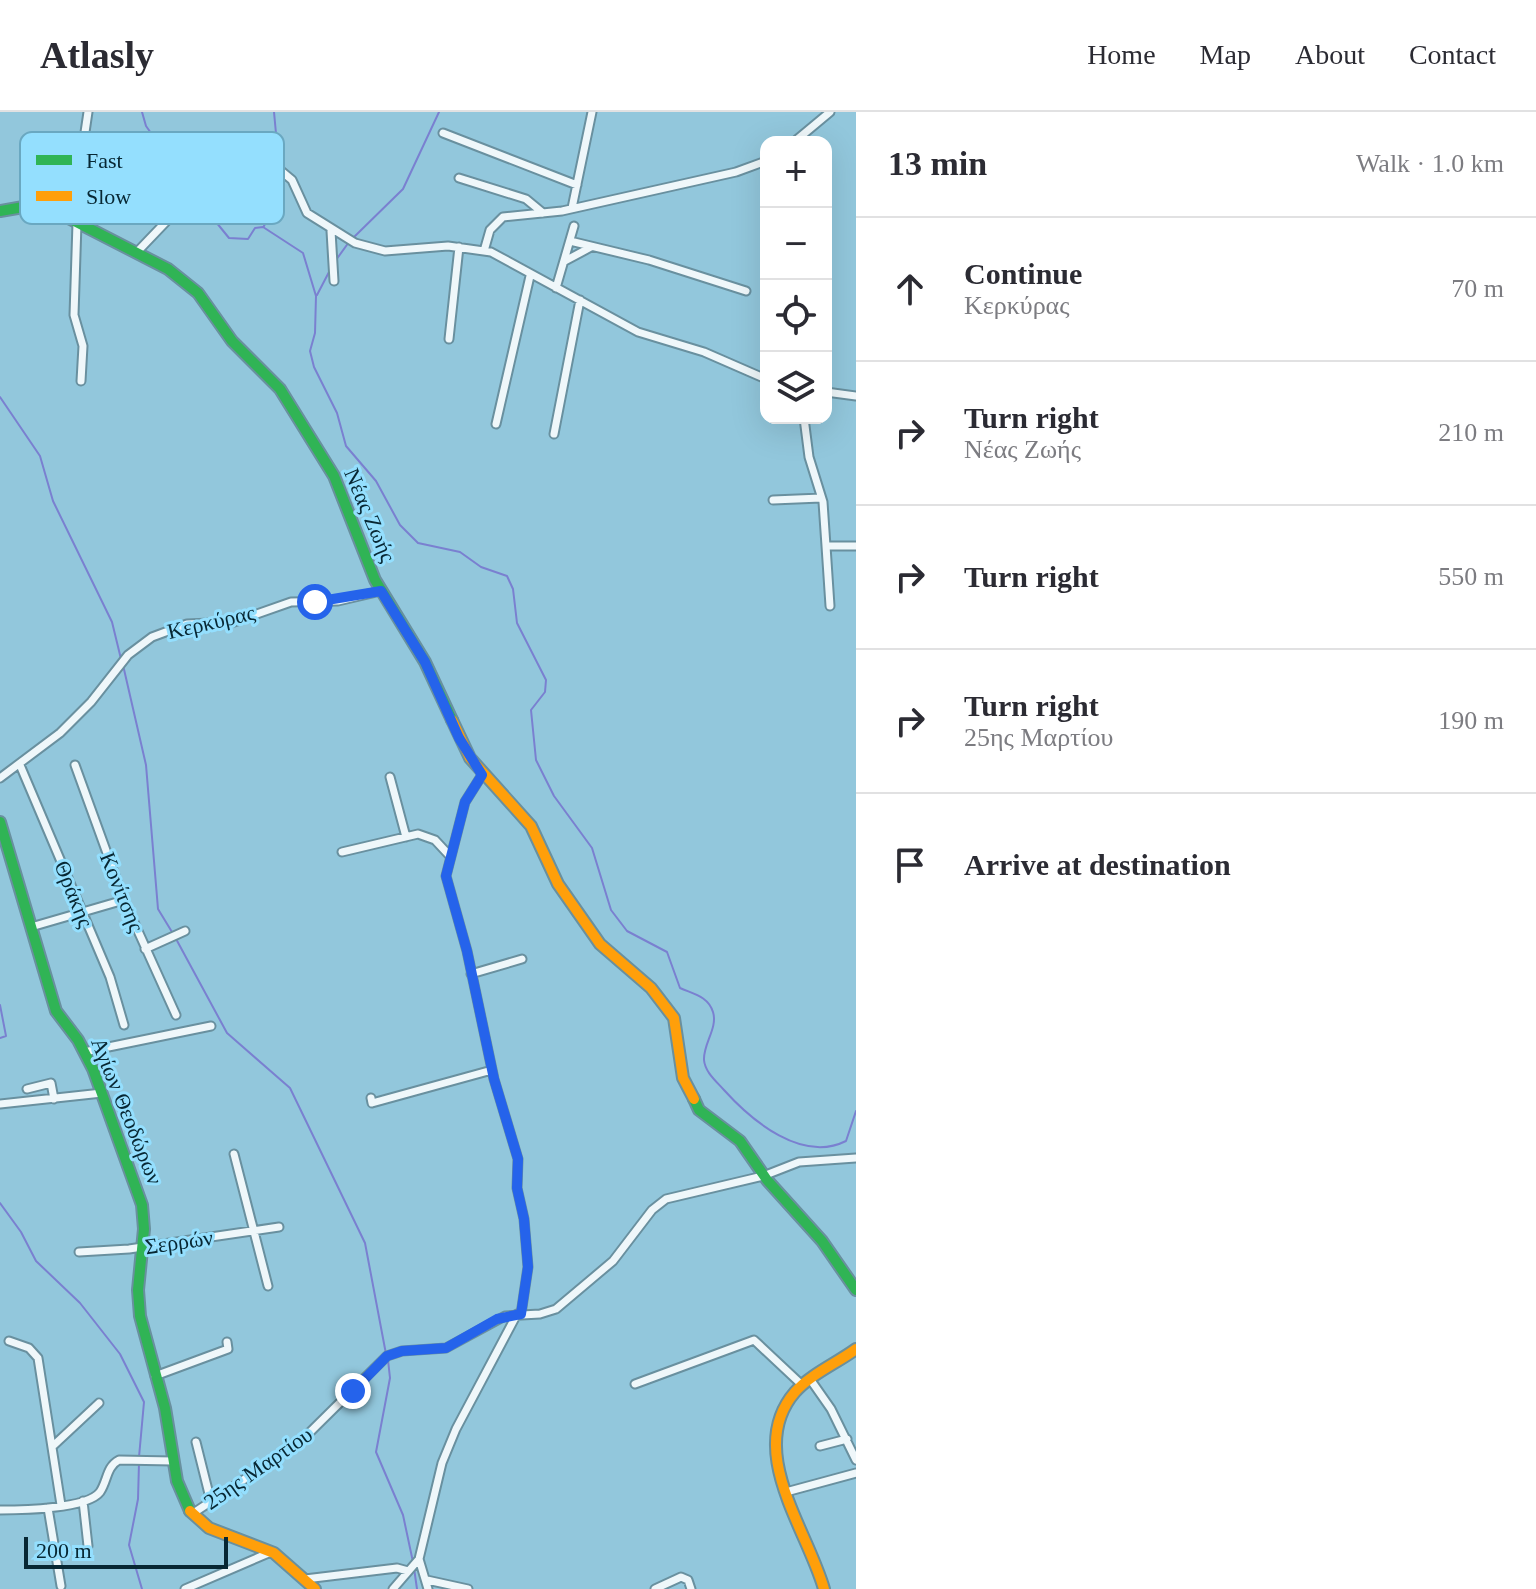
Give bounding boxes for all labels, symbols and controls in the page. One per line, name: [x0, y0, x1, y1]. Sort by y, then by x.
text: Atlasly: [40, 34, 154, 76]
text: Home: [1087, 39, 1156, 70]
text: Map: [1200, 39, 1251, 70]
text: About: [1295, 39, 1365, 70]
text: Contact: [1409, 39, 1496, 70]
legend: [20, 132, 284, 224]
map controls: [760, 136, 832, 424]
button: +: [760, 136, 832, 208]
text: 13 min: [888, 145, 987, 182]
text: Fast: [86, 148, 123, 173]
text: Walk · 1.0 km: [1356, 149, 1504, 178]
text: Slow: [86, 184, 131, 209]
button: −: [760, 208, 832, 280]
text: Continue: [964, 257, 1082, 290]
icon: ahead: [888, 267, 932, 311]
text: 70 m: [1451, 274, 1504, 303]
button: locate: [760, 280, 832, 352]
text: Κερκύρας: [964, 291, 1070, 320]
button: layers: [760, 352, 832, 424]
text: Turn right: [964, 401, 1099, 434]
icon: right: [888, 411, 932, 455]
text: 210 m: [1438, 418, 1504, 447]
text: Νέας Ζωής: [964, 435, 1081, 464]
street label: Νέας Ζωής: [339, 465, 401, 566]
icon: right: [888, 555, 932, 599]
text: Turn right: [964, 560, 1099, 593]
text: 550 m: [1438, 562, 1504, 591]
route start: [297, 584, 333, 620]
street label: Κερκύρας: [165, 600, 258, 644]
text: Turn right: [964, 689, 1099, 722]
icon: right: [888, 699, 932, 743]
text: 190 m: [1438, 706, 1504, 735]
text: 25ης Μαρτίου: [964, 723, 1113, 752]
icon: arrive: [888, 843, 932, 887]
text: Arrive at destination: [964, 848, 1231, 881]
street label: Κονίτσης: [95, 849, 149, 936]
street label: Θράκης: [49, 857, 99, 931]
street label: Αγίων Θεοδώρων: [86, 1034, 168, 1188]
street label: Σερρών: [143, 1225, 215, 1259]
route end: [335, 1373, 371, 1409]
street label: 25ης Μαρτίου: [199, 1421, 317, 1515]
scale bar: [24, 1533, 228, 1569]
text: 200 m: [36, 1538, 92, 1563]

